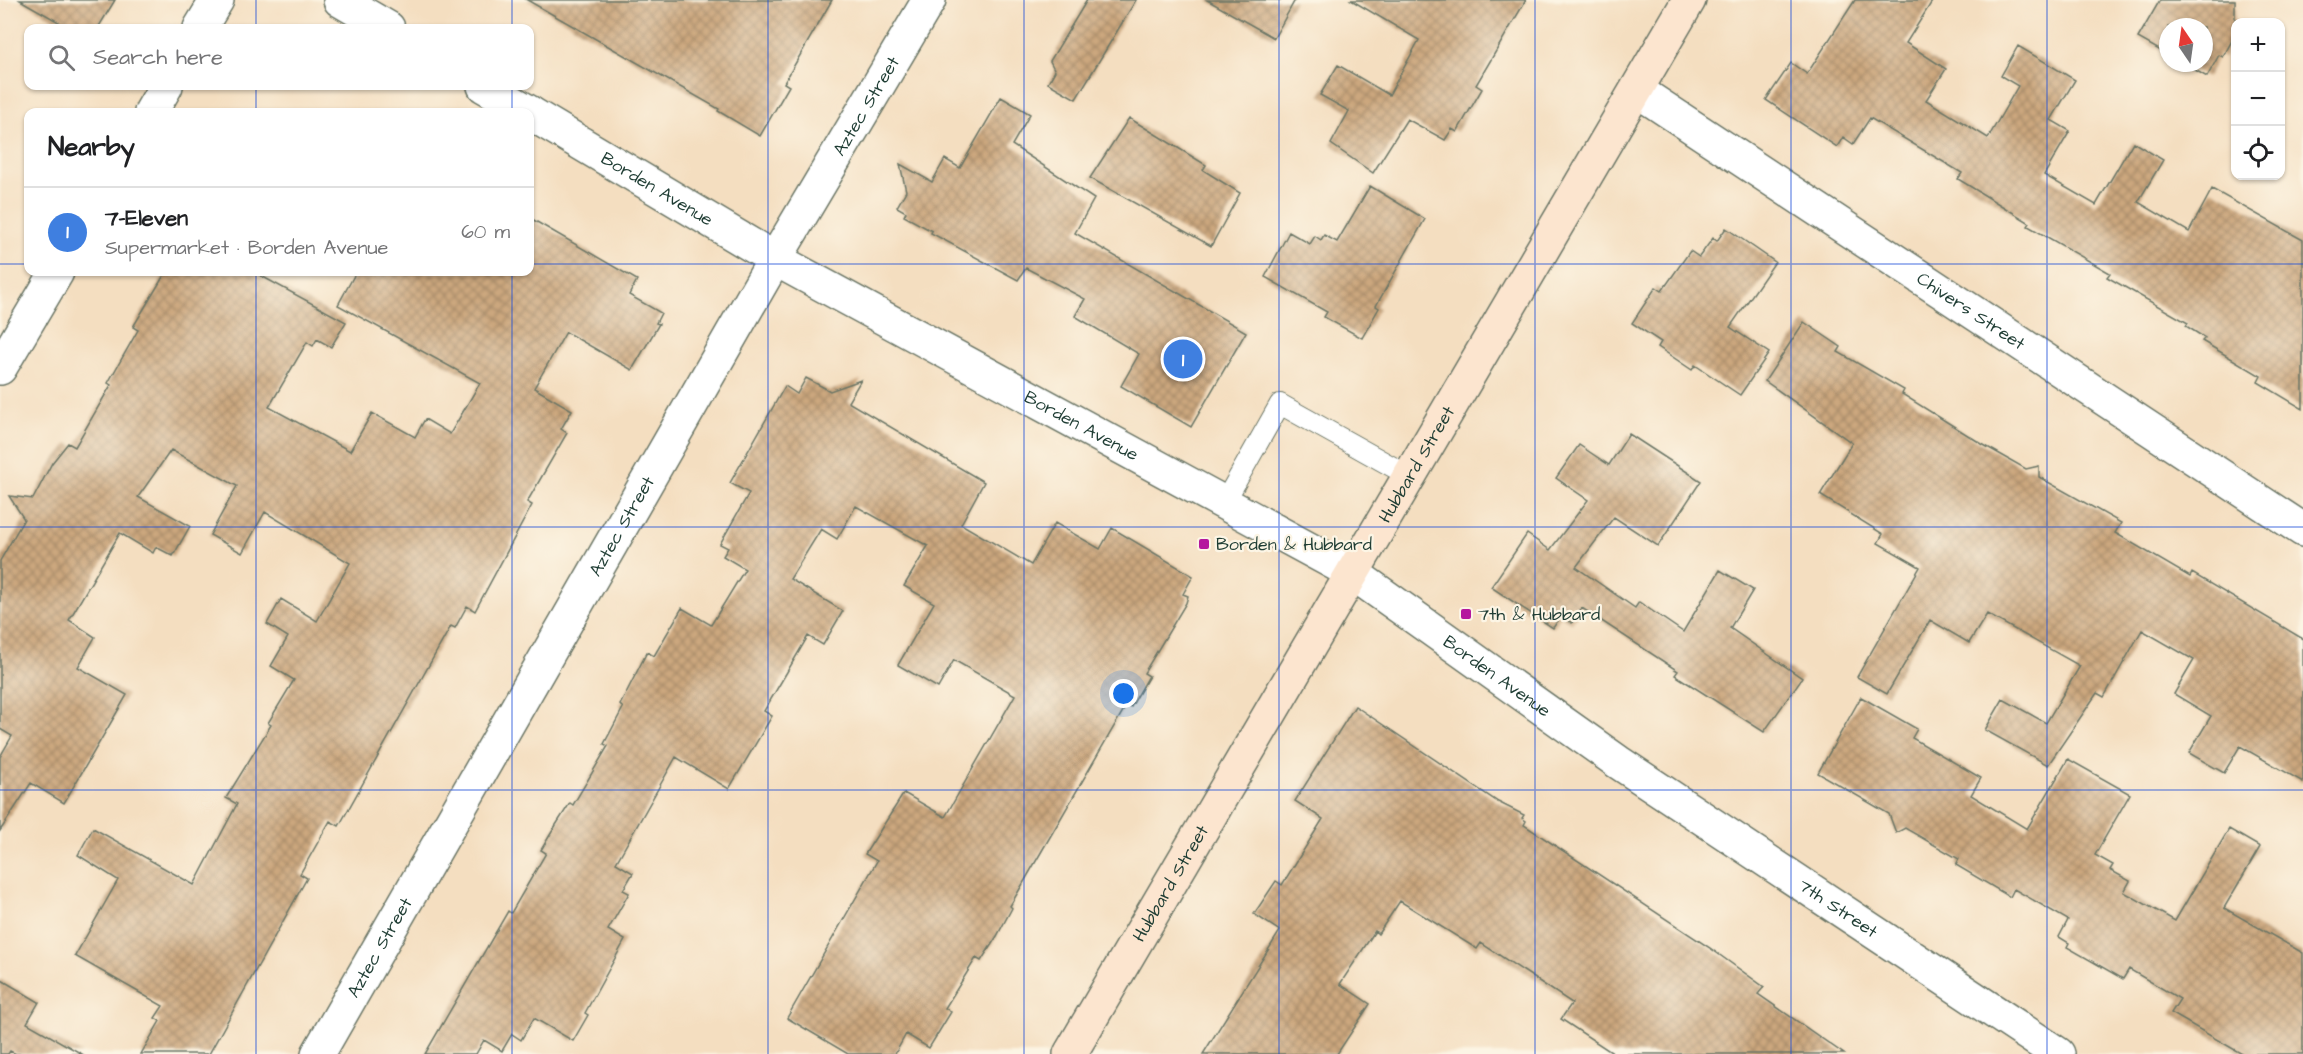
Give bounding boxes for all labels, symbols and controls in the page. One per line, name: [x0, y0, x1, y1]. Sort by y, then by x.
north arrow: [2159, 18, 2213, 72]
map controls: [2231, 18, 2285, 180]
button: +: [2231, 18, 2285, 72]
search box: [24, 24, 534, 90]
icon: search: [45, 41, 78, 74]
text: Search here: [93, 42, 223, 73]
street label: Aztec Street: [827, 51, 906, 161]
button: −: [2231, 72, 2285, 126]
button: locate: [2231, 126, 2285, 180]
text: Nearby: [48, 129, 135, 165]
street label: Borden Avenue: [596, 146, 718, 232]
text: 7-Eleven: [105, 203, 188, 234]
text: 1: [66, 218, 69, 246]
text: 60 m: [461, 218, 510, 246]
text: Supermarket · Borden Avenue: [105, 234, 388, 262]
street label: Chivers Street: [1912, 266, 2030, 357]
pin: 1: [1164, 336, 1202, 382]
street label: Borden Avenue: [1020, 385, 1143, 467]
street label: Hubbard Street: [1373, 401, 1461, 527]
street label: Aztec Street: [583, 471, 661, 581]
place label: Borden & Hubbard: [1216, 532, 1372, 557]
marker: Borden & Hubbard: [1197, 537, 1211, 551]
place label: 7th & Hubbard: [1478, 602, 1600, 627]
marker: 7th & Hubbard: [1459, 607, 1473, 621]
street label: Borden Avenue: [1438, 629, 1556, 723]
your location: [1109, 679, 1138, 708]
street label: Hubbard Street: [1127, 820, 1215, 947]
street label: 7th Street: [1794, 873, 1883, 944]
street label: Aztec Street: [341, 892, 419, 1002]

